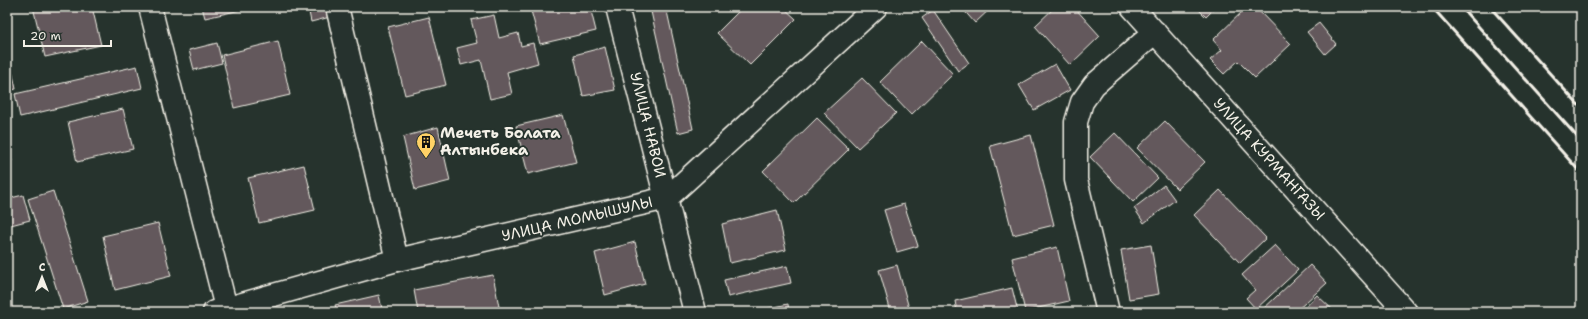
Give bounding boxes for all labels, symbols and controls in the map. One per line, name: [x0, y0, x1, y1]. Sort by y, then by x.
scale bar: [24, 22, 111, 48]
text: 20 m: [30, 28, 61, 44]
street label: УЛИЦА НАВОИ: [625, 70, 671, 180]
street label: УЛИЦА КУРМАНГАЗЫ: [1209, 94, 1329, 224]
place label: Мечеть Болата Алтынбека: [440, 123, 561, 160]
building icon: Мечеть Болата Алтынбека: [415, 131, 437, 159]
street label: УЛИЦА МОМЫШУЛЫ: [500, 192, 654, 246]
north arrow: [22, 257, 62, 297]
text: С: [39, 260, 46, 275]

